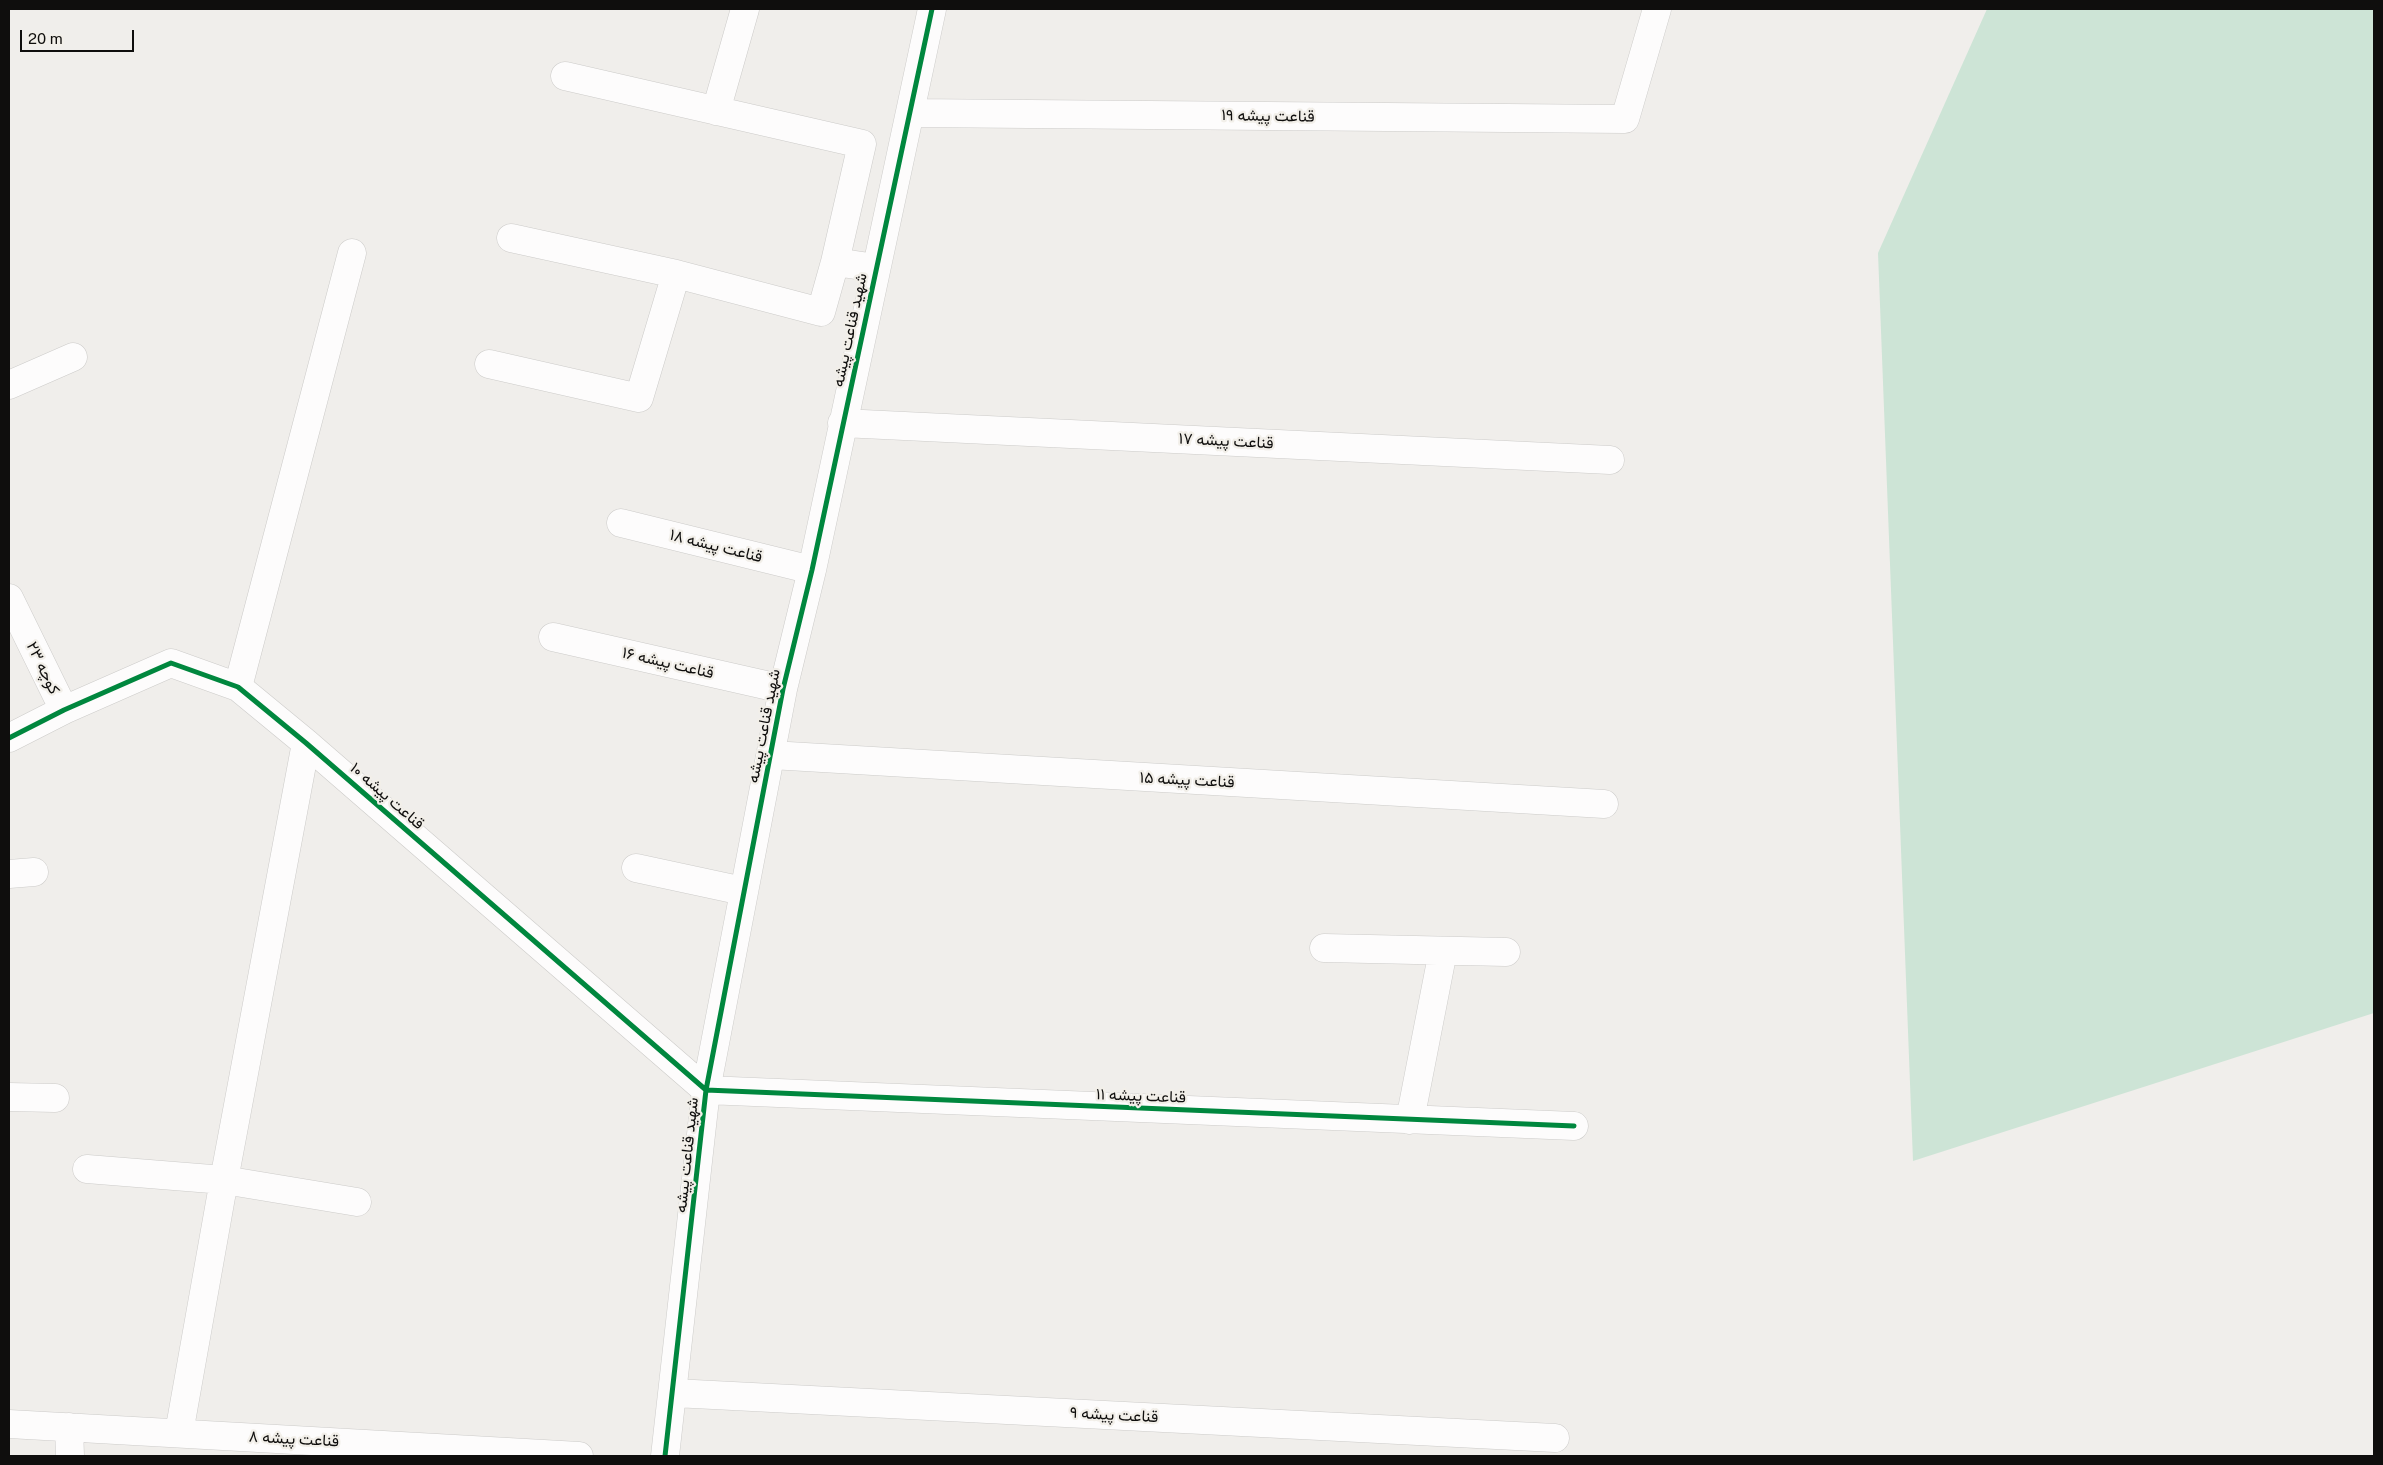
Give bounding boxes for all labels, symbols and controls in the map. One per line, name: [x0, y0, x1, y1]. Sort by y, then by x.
scale bar: [22, 20, 136, 52]
text: 20 m: [28, 30, 63, 47]
street label: قناعت پیشه ۱۹: [1221, 106, 1315, 126]
street label: شهید قناعت پیشه: [829, 271, 871, 389]
street label: قناعت پیشه ۱۷: [1178, 429, 1274, 453]
street label: قناعت پیشه ۱۸: [668, 525, 764, 567]
street label: کوچه ۲۳: [22, 639, 64, 697]
street label: قناعت پیشه ۱۶: [620, 643, 716, 683]
street label: شهید قناعت پیشه: [744, 667, 784, 785]
street label: قناعت پیشه ۱۰: [346, 758, 428, 834]
street label: قناعت پیشه ۱۵: [1139, 768, 1235, 792]
street label: قناعت پیشه ۱۱: [1096, 1085, 1186, 1107]
street label: شهید قناعت پیشه: [671, 1096, 703, 1214]
street label: قناعت پیشه ۹: [1069, 1403, 1159, 1427]
street label: قناعت پیشه ۸: [248, 1427, 340, 1451]

